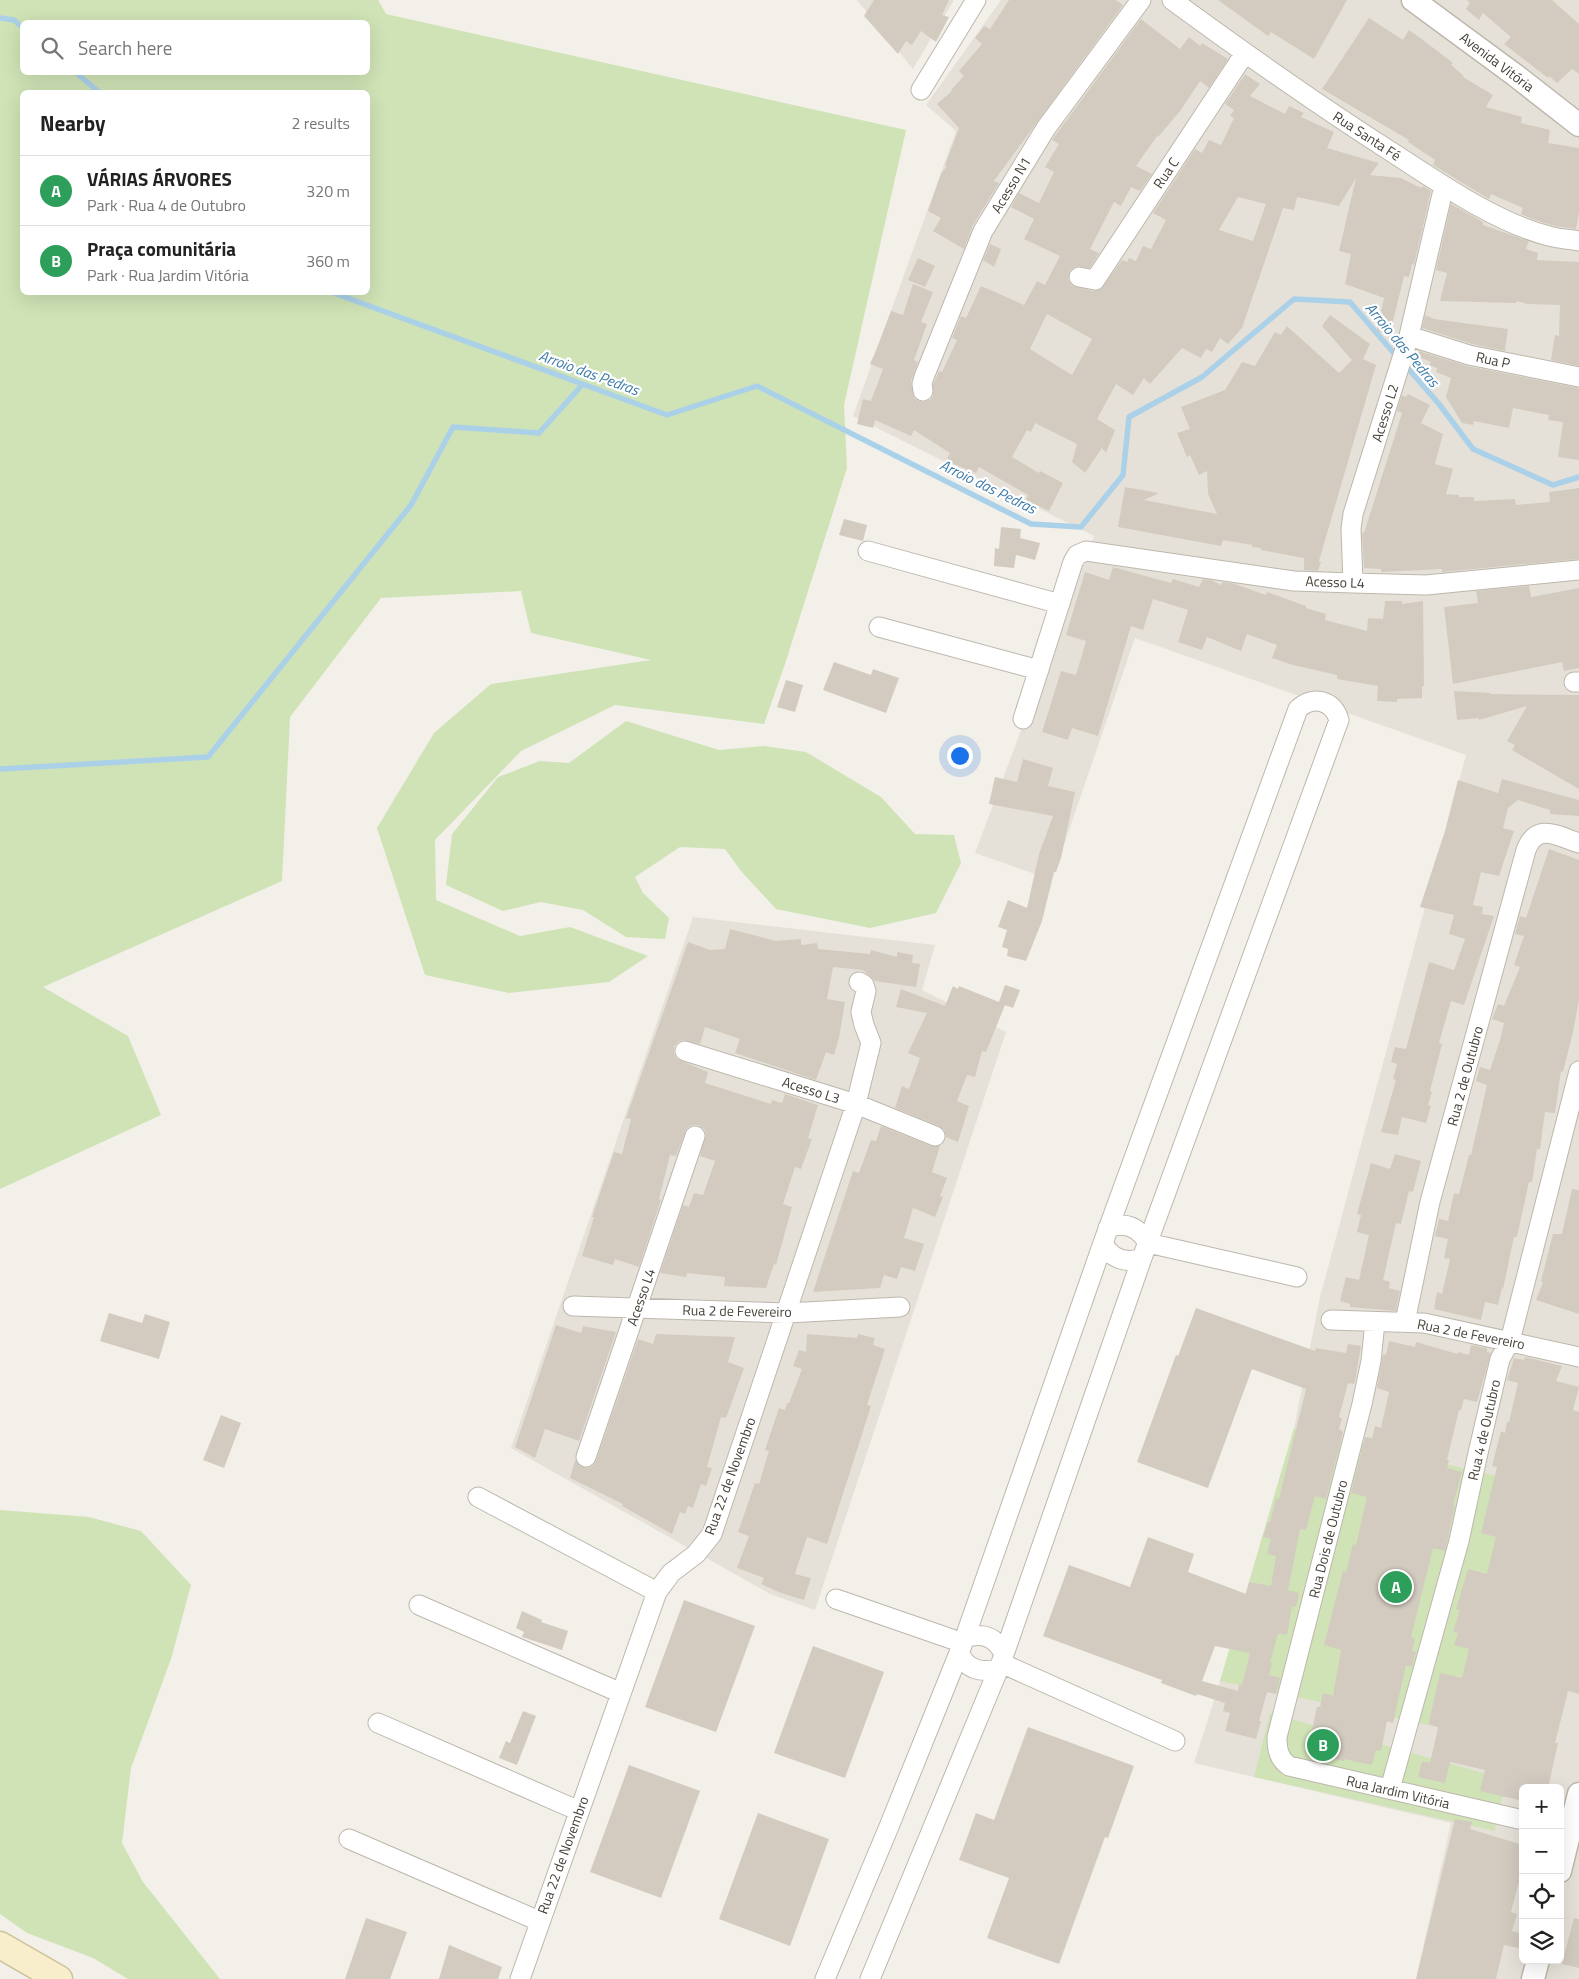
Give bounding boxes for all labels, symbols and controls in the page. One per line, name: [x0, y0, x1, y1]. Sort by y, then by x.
search box: [20, 20, 370, 75]
street label: Avenida Vitória: [1456, 27, 1539, 97]
text: Search here: [78, 33, 172, 62]
icon: search: [38, 34, 66, 62]
street label: Rua Santa Fé: [1329, 106, 1405, 165]
text: Nearby: [40, 107, 105, 139]
text: 2 results: [291, 111, 350, 135]
street label: Acesso N1: [986, 153, 1036, 217]
street label: Rua C: [1147, 153, 1184, 193]
text: VÁRIAS ÁRVORES: [87, 164, 232, 193]
text: A: [51, 179, 61, 203]
text: 320 m: [306, 179, 350, 203]
text: Park · Rua 4 de Outubro: [87, 193, 246, 217]
text: Praça comunitária: [87, 234, 236, 263]
text: B: [51, 249, 61, 273]
text: 360 m: [306, 249, 350, 273]
text: Park · Rua Jardim Vitória: [87, 263, 249, 287]
water label: Arroio das Pedras: [1360, 297, 1446, 393]
water label: Arroio das Pedras: [536, 344, 644, 402]
street label: Rua P: [1474, 346, 1512, 373]
street label: Acesso L2: [1366, 381, 1403, 444]
water label: Arroio das Pedras: [936, 453, 1042, 521]
street label: Acesso L4: [1305, 570, 1365, 593]
your location: [947, 743, 973, 769]
street label: Rua 2 de Outubro: [1441, 1023, 1488, 1128]
street label: Acesso L3: [780, 1071, 843, 1108]
street label: Acesso L4: [621, 1265, 660, 1328]
street label: Rua 2 de Fevereiro: [682, 1299, 792, 1322]
street label: Rua 2 de Fevereiro: [1415, 1313, 1527, 1354]
street label: Rua 4 de Outubro: [1462, 1377, 1505, 1482]
street label: Rua 22 de Novembro: [698, 1414, 761, 1538]
street label: Rua Dois de Outubro: [1303, 1478, 1352, 1600]
pin: A: [1380, 1568, 1412, 1606]
pin: B: [1307, 1726, 1339, 1764]
street label: Rua Jardim Vitória: [1344, 1769, 1452, 1814]
map controls: [1519, 1784, 1564, 1964]
button: +: [1519, 1784, 1564, 1829]
street label: Rua 22 de Novembro: [531, 1793, 594, 1917]
button: −: [1519, 1829, 1564, 1874]
button: locate: [1519, 1874, 1564, 1919]
button: layers: [1519, 1919, 1564, 1964]

